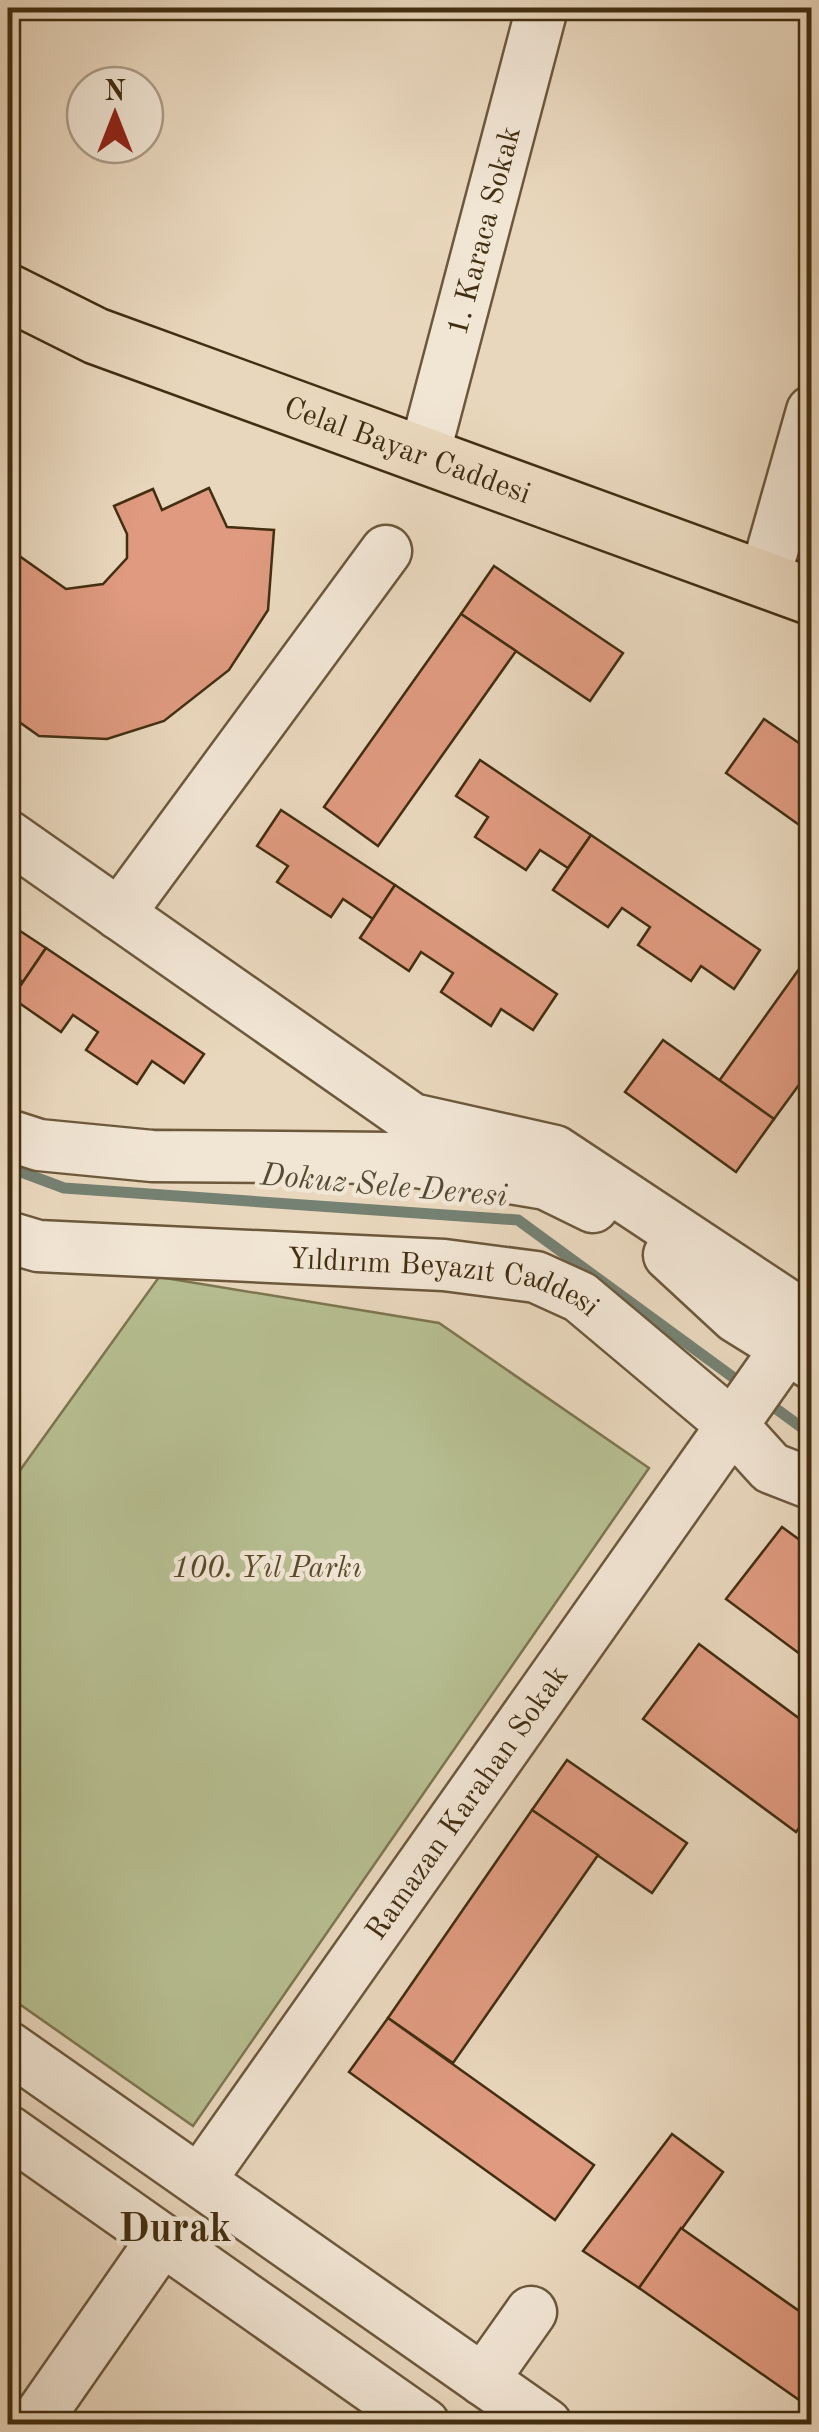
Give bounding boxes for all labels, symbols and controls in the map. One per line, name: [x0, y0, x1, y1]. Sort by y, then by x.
north arrow: [65, 65, 165, 165]
text: N: [104, 79, 126, 107]
street label: 1. Karaca Sokak: [443, 124, 527, 339]
street label: Celal Bayar Caddesi: [280, 393, 534, 510]
water label: Dokuz Sele Deresi: [258, 1160, 509, 1214]
street label: Yıldırım Beyazıt Caddesi: [286, 1245, 604, 1323]
park label: 100. Yıl Parkı: [172, 1554, 362, 1584]
street label: Ramazan Karahan Sokak: [361, 1661, 574, 1946]
district label: Durak: [118, 2211, 232, 2251]

